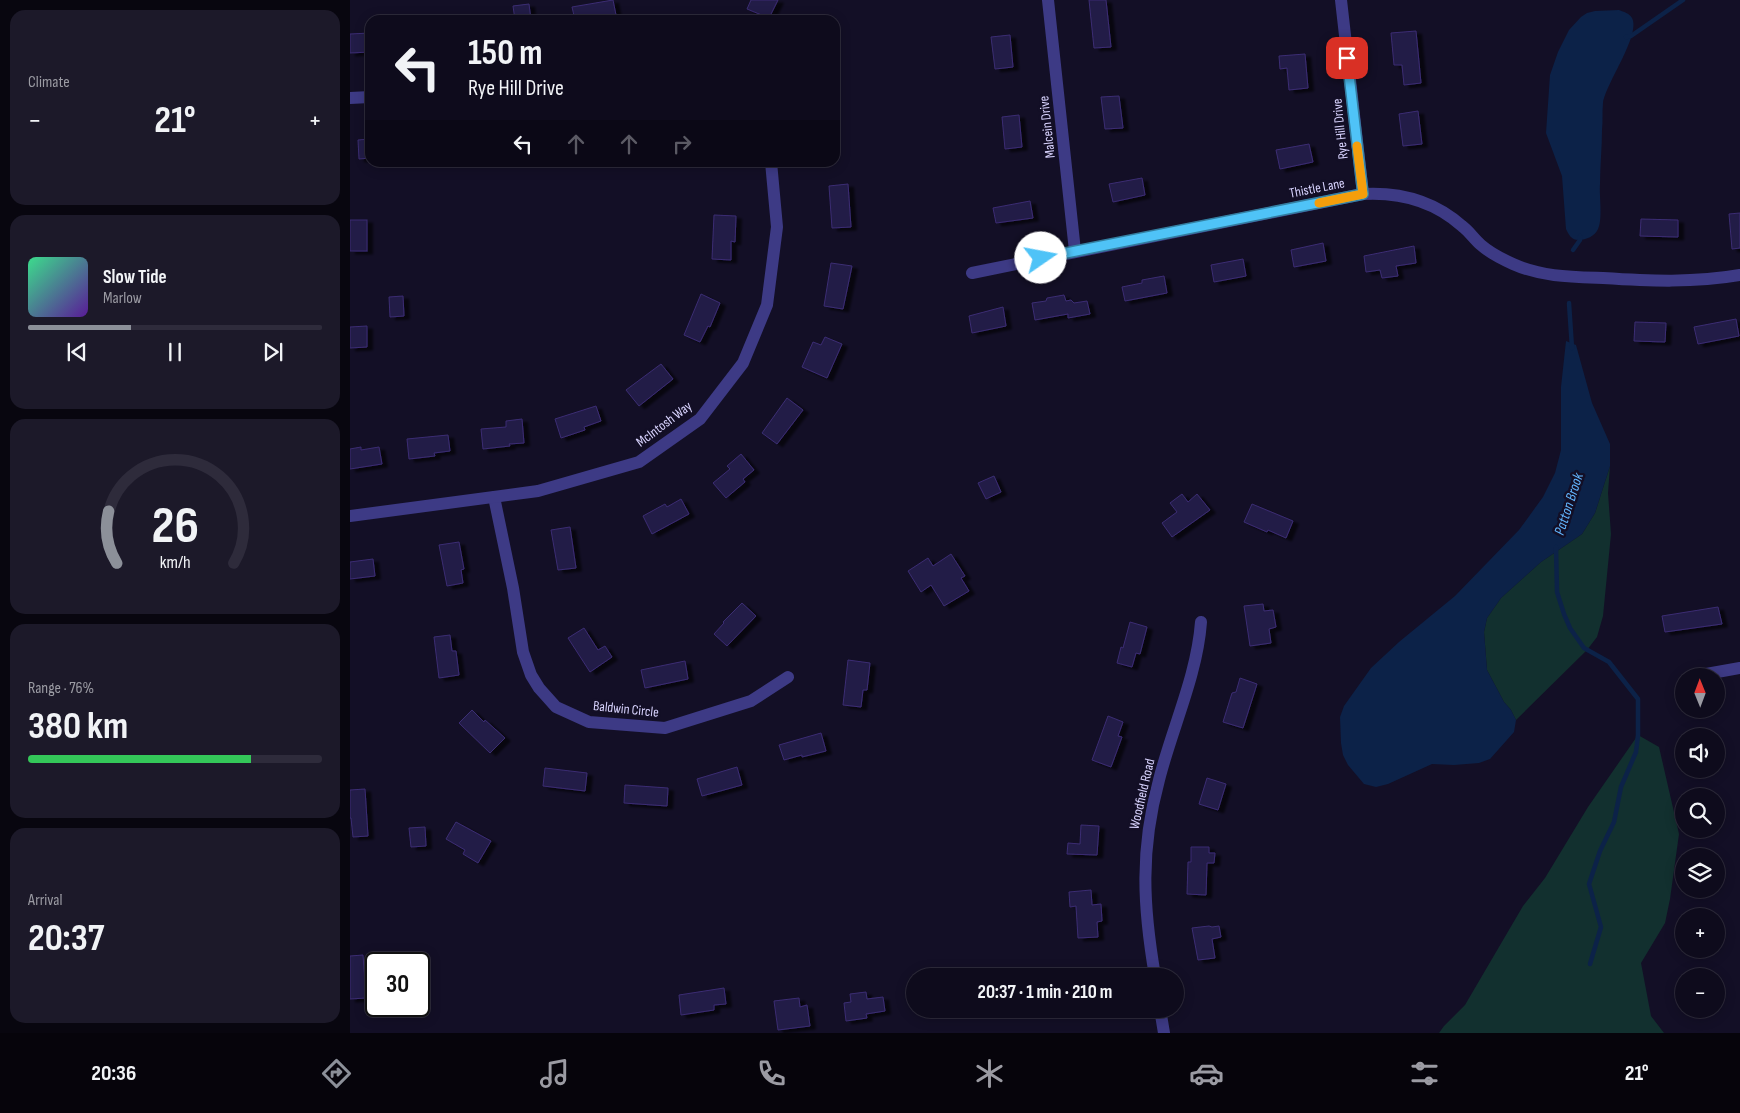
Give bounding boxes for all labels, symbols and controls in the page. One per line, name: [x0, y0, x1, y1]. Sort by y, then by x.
text: 150 m: [468, 32, 542, 75]
icon: left: [385, 35, 450, 100]
pin: [1326, 37, 1368, 79]
icon: arrive: [1333, 44, 1361, 72]
text: Climate: [28, 73, 70, 92]
text: Rye Hill Drive: [468, 75, 564, 102]
street label: Malcein Drive: [1035, 95, 1059, 159]
text: 21°: [154, 98, 196, 143]
street label: Rye Hill Drive: [1328, 98, 1352, 160]
text: −: [28, 104, 42, 137]
text: +: [308, 104, 322, 137]
icon: left: [509, 130, 537, 158]
icon: ahead: [562, 130, 590, 158]
icon: ahead: [615, 130, 643, 158]
icon: right: [668, 130, 696, 158]
street label: Thistle Lane: [1288, 174, 1346, 202]
position arrow: [1014, 231, 1066, 283]
text: Slow Tide: [103, 266, 167, 289]
text: Marlow: [103, 289, 142, 308]
icon: previous: [63, 338, 91, 366]
icon: pause: [161, 338, 189, 366]
icon: next: [259, 338, 287, 366]
street label: McIntosh Way: [633, 397, 696, 450]
water label: Patton Brook: [1550, 470, 1588, 537]
text: 26: [151, 495, 199, 558]
text: km/h: [160, 552, 190, 573]
north arrow: [1675, 668, 1725, 718]
map controls: [1675, 668, 1725, 1018]
text: Range · 76%: [28, 679, 94, 698]
street label: Baldwin Circle: [592, 697, 660, 721]
text: 380 km: [28, 704, 128, 749]
button: sound: [1675, 728, 1725, 778]
street label: Woodfield Road: [1126, 757, 1158, 831]
button: search: [1675, 788, 1725, 838]
button: layers: [1675, 848, 1725, 898]
text: Arrival: [28, 891, 62, 910]
button: +: [1675, 908, 1725, 958]
text: 20:37: [28, 916, 104, 961]
speed limit sign: 30: [365, 952, 430, 1017]
button: −: [1675, 968, 1725, 1018]
text: 20:37 · 1 min · 210 m: [978, 981, 1112, 1004]
icon: directions: [319, 1056, 354, 1091]
icon: music: [537, 1056, 572, 1091]
icon: phone: [754, 1056, 789, 1091]
icon: climate: [972, 1056, 1007, 1091]
icon: car: [1189, 1056, 1224, 1091]
icon: filters: [1407, 1056, 1442, 1091]
text: 20:36: [91, 1060, 136, 1087]
text: 21°: [1625, 1060, 1649, 1087]

